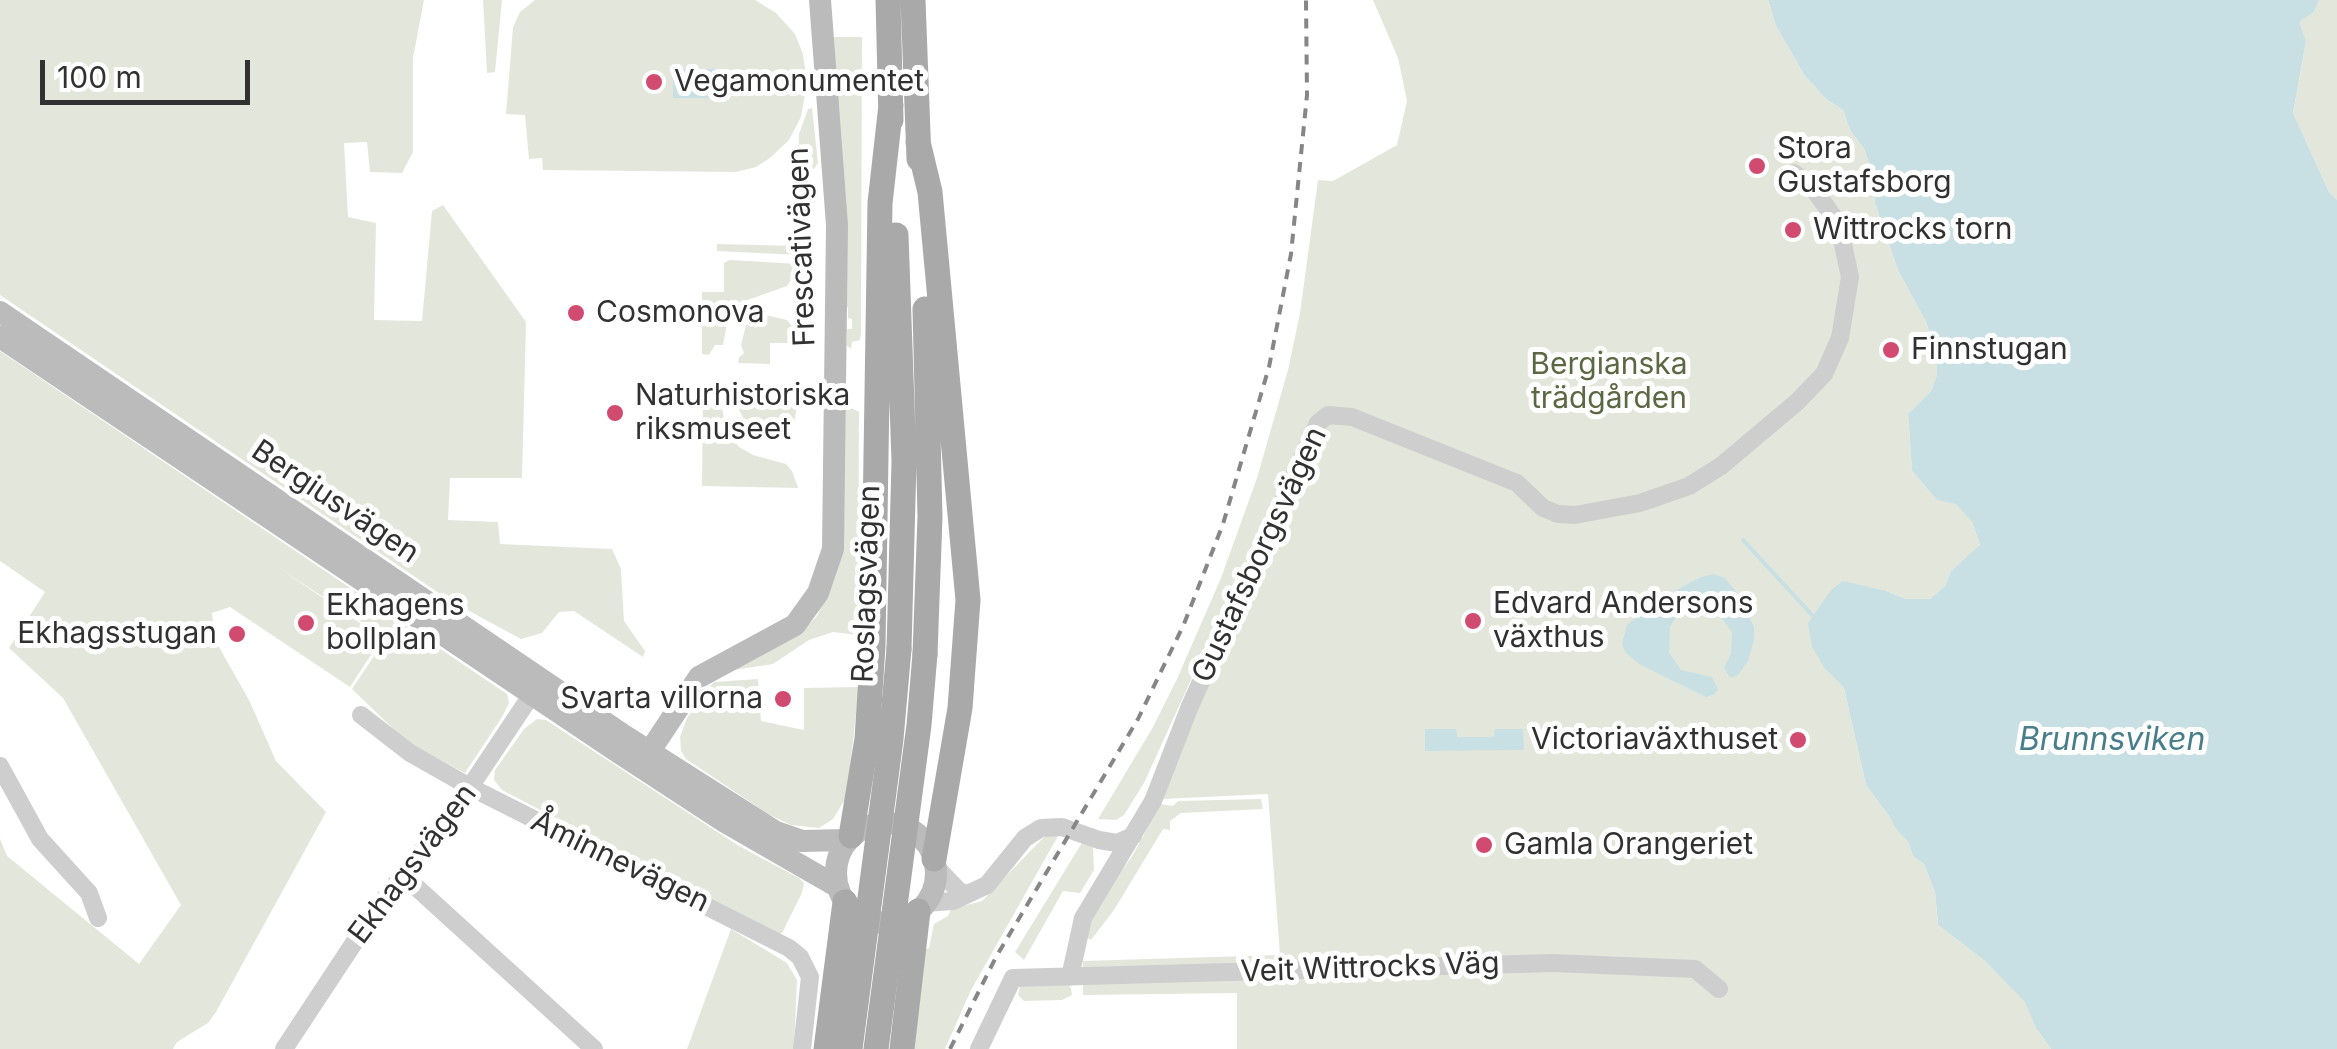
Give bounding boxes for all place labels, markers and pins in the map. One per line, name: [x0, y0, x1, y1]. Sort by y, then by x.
place label: Vegamonumentet: [674, 64, 924, 100]
marker: Vegamonumentet: [643, 71, 665, 93]
place label: Stora Gustafsborg: [1777, 131, 1952, 202]
marker: Stora Gustafsborg: [1746, 155, 1768, 177]
place label: Wittrocks torn: [1813, 212, 2012, 248]
marker: Wittrocks torn: [1782, 219, 1804, 241]
place label: Cosmonova: [596, 295, 765, 331]
marker: Cosmonova: [565, 302, 587, 324]
place label: Finnstugan: [1911, 332, 2068, 368]
marker: Finnstugan: [1880, 339, 1902, 361]
place label: Naturhistoriska riksmuseet: [635, 378, 850, 448]
marker: Naturhistoriska riksmuseet: [604, 402, 626, 424]
place label: Edvard Andersons växthus: [1493, 586, 1754, 656]
place label: Ekhagens bollplan: [326, 588, 465, 658]
marker: Edvard Andersons växthus: [1462, 610, 1484, 632]
marker: Ekhagens bollplan: [295, 612, 317, 634]
place label: Ekhagsstugan: [17, 616, 217, 652]
marker: Ekhagsstugan: [226, 623, 248, 645]
place label: Svarta villorna: [560, 681, 763, 717]
marker: Svarta villorna: [772, 688, 794, 710]
place label: Victoriaväxthuset: [1531, 722, 1778, 758]
marker: Victoriaväxthuset: [1787, 729, 1809, 751]
place label: Gamla Orangeriet: [1504, 827, 1753, 863]
marker: Gamla Orangeriet: [1473, 834, 1495, 856]

